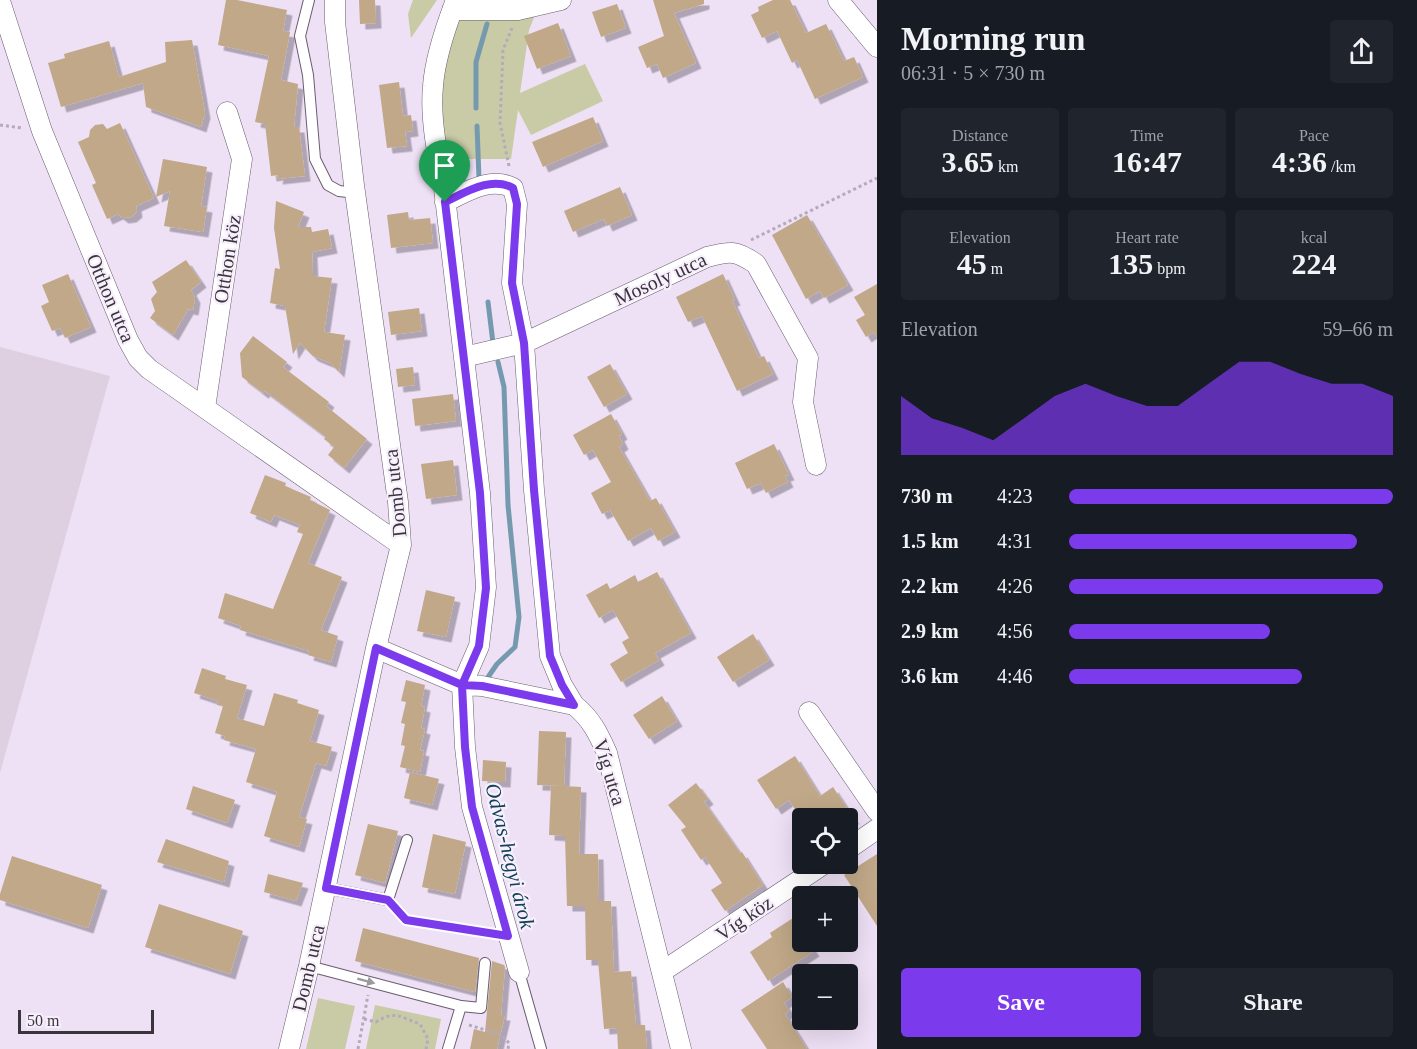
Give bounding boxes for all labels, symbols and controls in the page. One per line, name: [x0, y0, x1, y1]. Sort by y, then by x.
button: share: [1330, 20, 1393, 83]
text: Morning run: [901, 21, 1085, 57]
text: 06:31 · 5 × 730 m: [901, 62, 1045, 84]
text: Distance: [952, 127, 1008, 144]
text: Time: [1130, 127, 1164, 144]
text: Pace: [1299, 127, 1329, 144]
pin: [419, 140, 470, 202]
text: 3.65: [942, 145, 994, 178]
text: 16:47: [1112, 145, 1182, 178]
text: 4:36: [1272, 145, 1327, 178]
icon: arrive: [428, 149, 461, 182]
text: km: [994, 158, 1018, 175]
text: /km: [1327, 158, 1356, 175]
street label: Otthon köz: [209, 213, 245, 305]
text: Elevation: [949, 229, 1011, 246]
text: Heart rate: [1115, 229, 1179, 246]
text: kcal: [1301, 229, 1327, 246]
text: 45: [957, 247, 987, 280]
text: 135: [1108, 247, 1153, 280]
text: 224: [1292, 247, 1337, 280]
street label: Mosoly utca: [610, 248, 710, 311]
street label: Otthon utca: [83, 250, 140, 346]
text: m: [987, 260, 1003, 277]
text: bpm: [1153, 260, 1186, 277]
text: Elevation: [901, 318, 978, 340]
text: 59–66 m: [1322, 318, 1393, 340]
street label: Domb utca: [379, 448, 411, 538]
text: 730 m: [901, 485, 953, 507]
text: 4:23: [997, 485, 1033, 507]
text: 1.5 km: [901, 530, 959, 552]
text: 4:31: [997, 530, 1033, 552]
text: 2.2 km: [901, 575, 959, 597]
text: 4:26: [997, 575, 1033, 597]
text: 2.9 km: [901, 620, 959, 642]
text: 4:56: [997, 620, 1033, 642]
text: 3.6 km: [901, 665, 959, 687]
text: 4:46: [997, 665, 1033, 687]
street label: Víg utca: [589, 736, 631, 808]
water label: Odvas-hegyi árok: [480, 781, 540, 932]
map controls: [792, 808, 858, 1030]
button: locate: [792, 808, 858, 874]
button: +: [792, 886, 858, 952]
street label: Víg köz: [711, 891, 777, 946]
street label: Domb utca: [287, 922, 329, 1013]
button: −: [792, 964, 858, 1030]
button: Save: [901, 968, 1141, 1037]
button: Share: [1153, 968, 1393, 1037]
one-way arrow: [357, 977, 375, 986]
scale bar: [18, 1007, 154, 1034]
text: 50 m: [27, 1012, 59, 1029]

